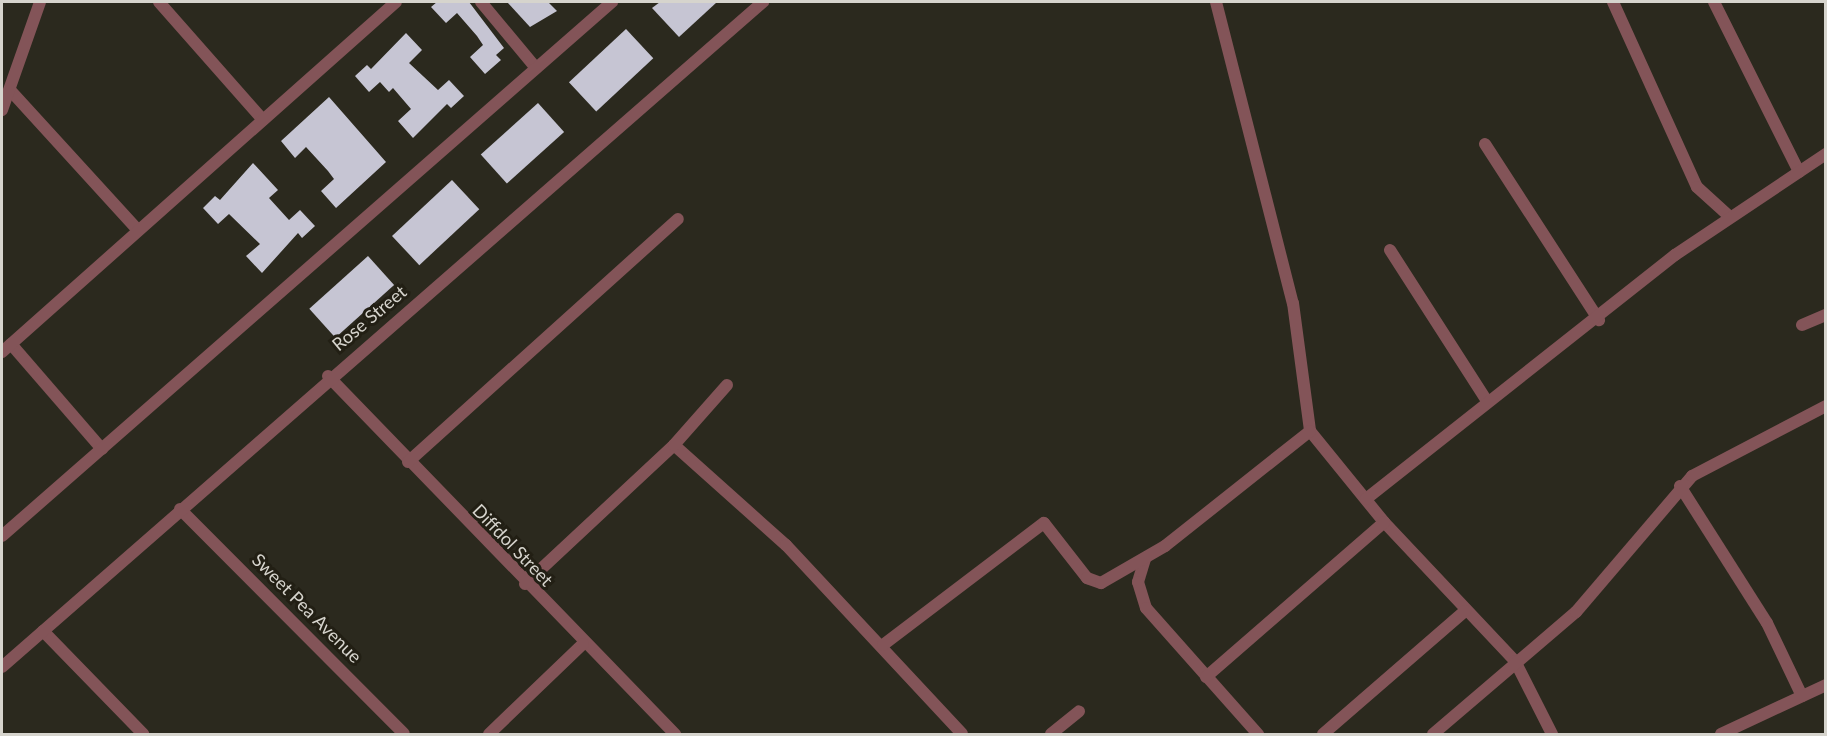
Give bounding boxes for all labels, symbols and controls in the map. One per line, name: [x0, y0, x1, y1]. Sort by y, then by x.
street label: Rose Street: [328, 281, 410, 355]
street label: Diffdol Street: [468, 499, 558, 591]
street label: Sweet Pea Avenue: [248, 549, 366, 667]

